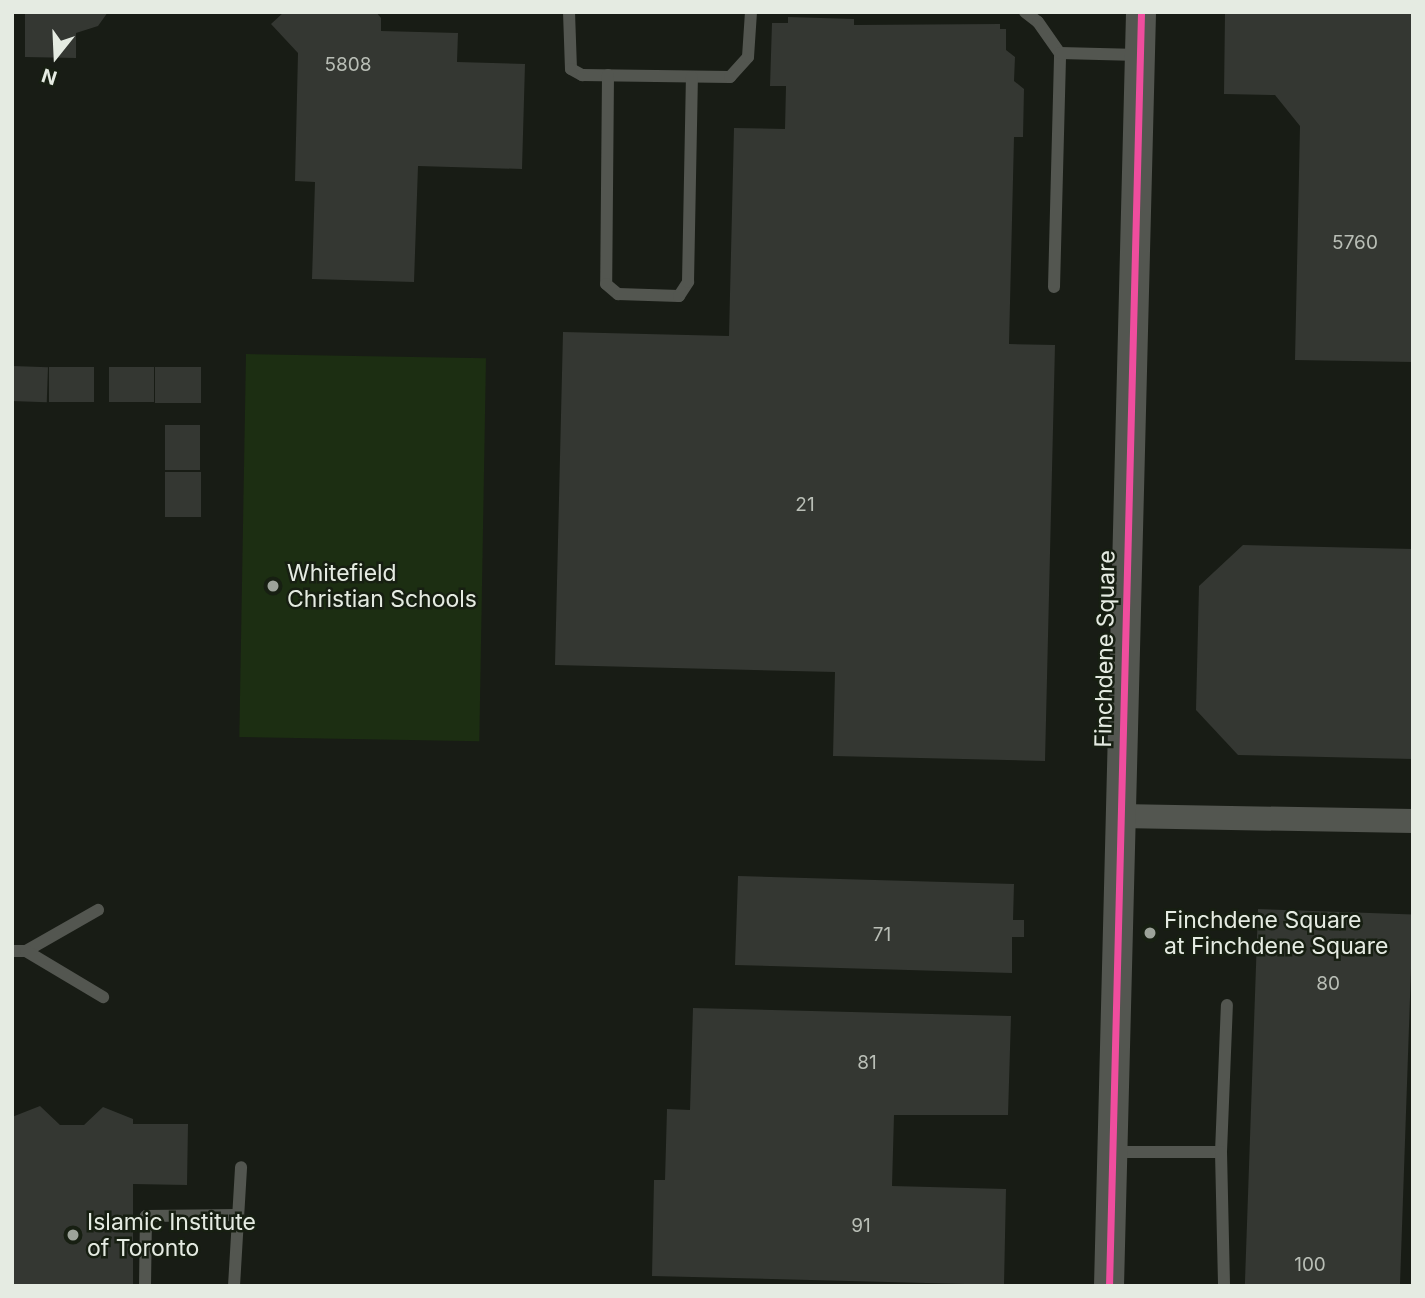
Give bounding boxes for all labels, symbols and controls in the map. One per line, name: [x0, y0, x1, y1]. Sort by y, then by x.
north arrow: [21, 21, 91, 91]
house number: 5808: [324, 54, 372, 76]
text: N: [39, 63, 60, 90]
house number: 5760: [1332, 232, 1378, 254]
house number: 21: [795, 494, 815, 516]
street label: Finchdene Square: [1089, 550, 1121, 748]
place label: Whitefield Christian Schools: [287, 559, 477, 613]
marker: Whitefield Christian Schools: [265, 578, 281, 594]
place label: Finchdene Square at Finchdene Square: [1164, 906, 1388, 960]
house number: 71: [873, 924, 891, 946]
marker: Finchdene Square at Finchdene Square: [1142, 925, 1158, 941]
house number: 80: [1316, 973, 1340, 995]
house number: 81: [857, 1052, 877, 1074]
place label: Islamic Institute of Toronto: [87, 1208, 256, 1262]
house number: 91: [851, 1215, 871, 1237]
marker: Islamic Institute of Toronto: [65, 1227, 81, 1243]
house number: 100: [1294, 1254, 1326, 1276]

